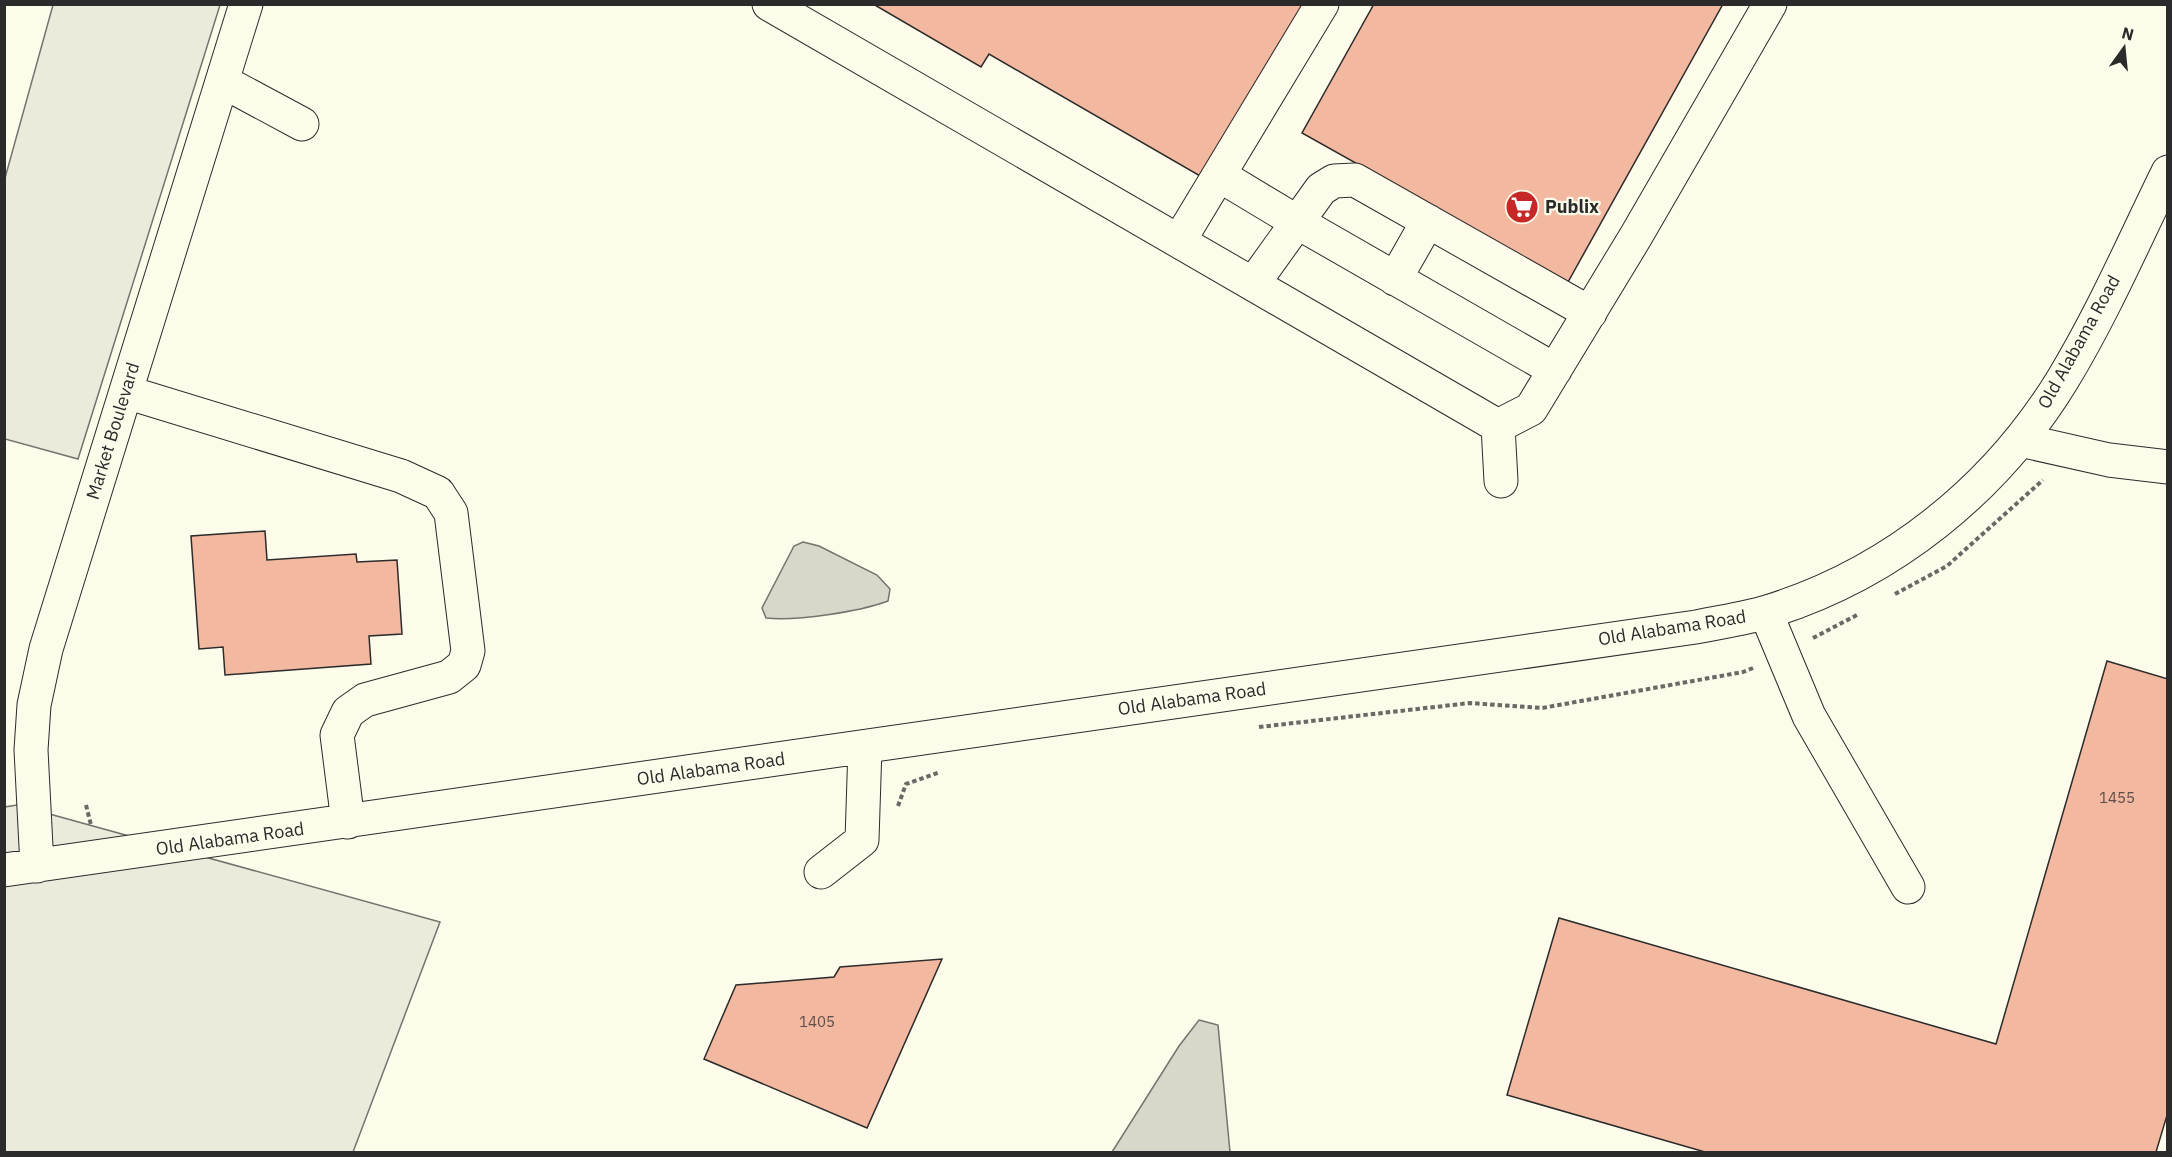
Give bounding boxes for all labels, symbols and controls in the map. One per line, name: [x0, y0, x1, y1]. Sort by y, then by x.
north arrow: [2094, 18, 2154, 78]
text: N: [2120, 22, 2136, 45]
supermarket icon: Publix: [1504, 189, 1540, 225]
place label: Publix: [1545, 195, 1599, 218]
street label: Old Alabama Road: [2032, 271, 2125, 413]
street label: Market Boulevard: [81, 359, 144, 502]
street label: Old Alabama Road: [1596, 604, 1747, 651]
street label: Old Alabama Road: [1116, 677, 1267, 720]
street label: Old Alabama Road: [635, 747, 786, 790]
house number: 1455: [2099, 788, 2135, 807]
street label: Old Alabama Road: [154, 817, 305, 860]
house number: 1405: [799, 1012, 835, 1031]

